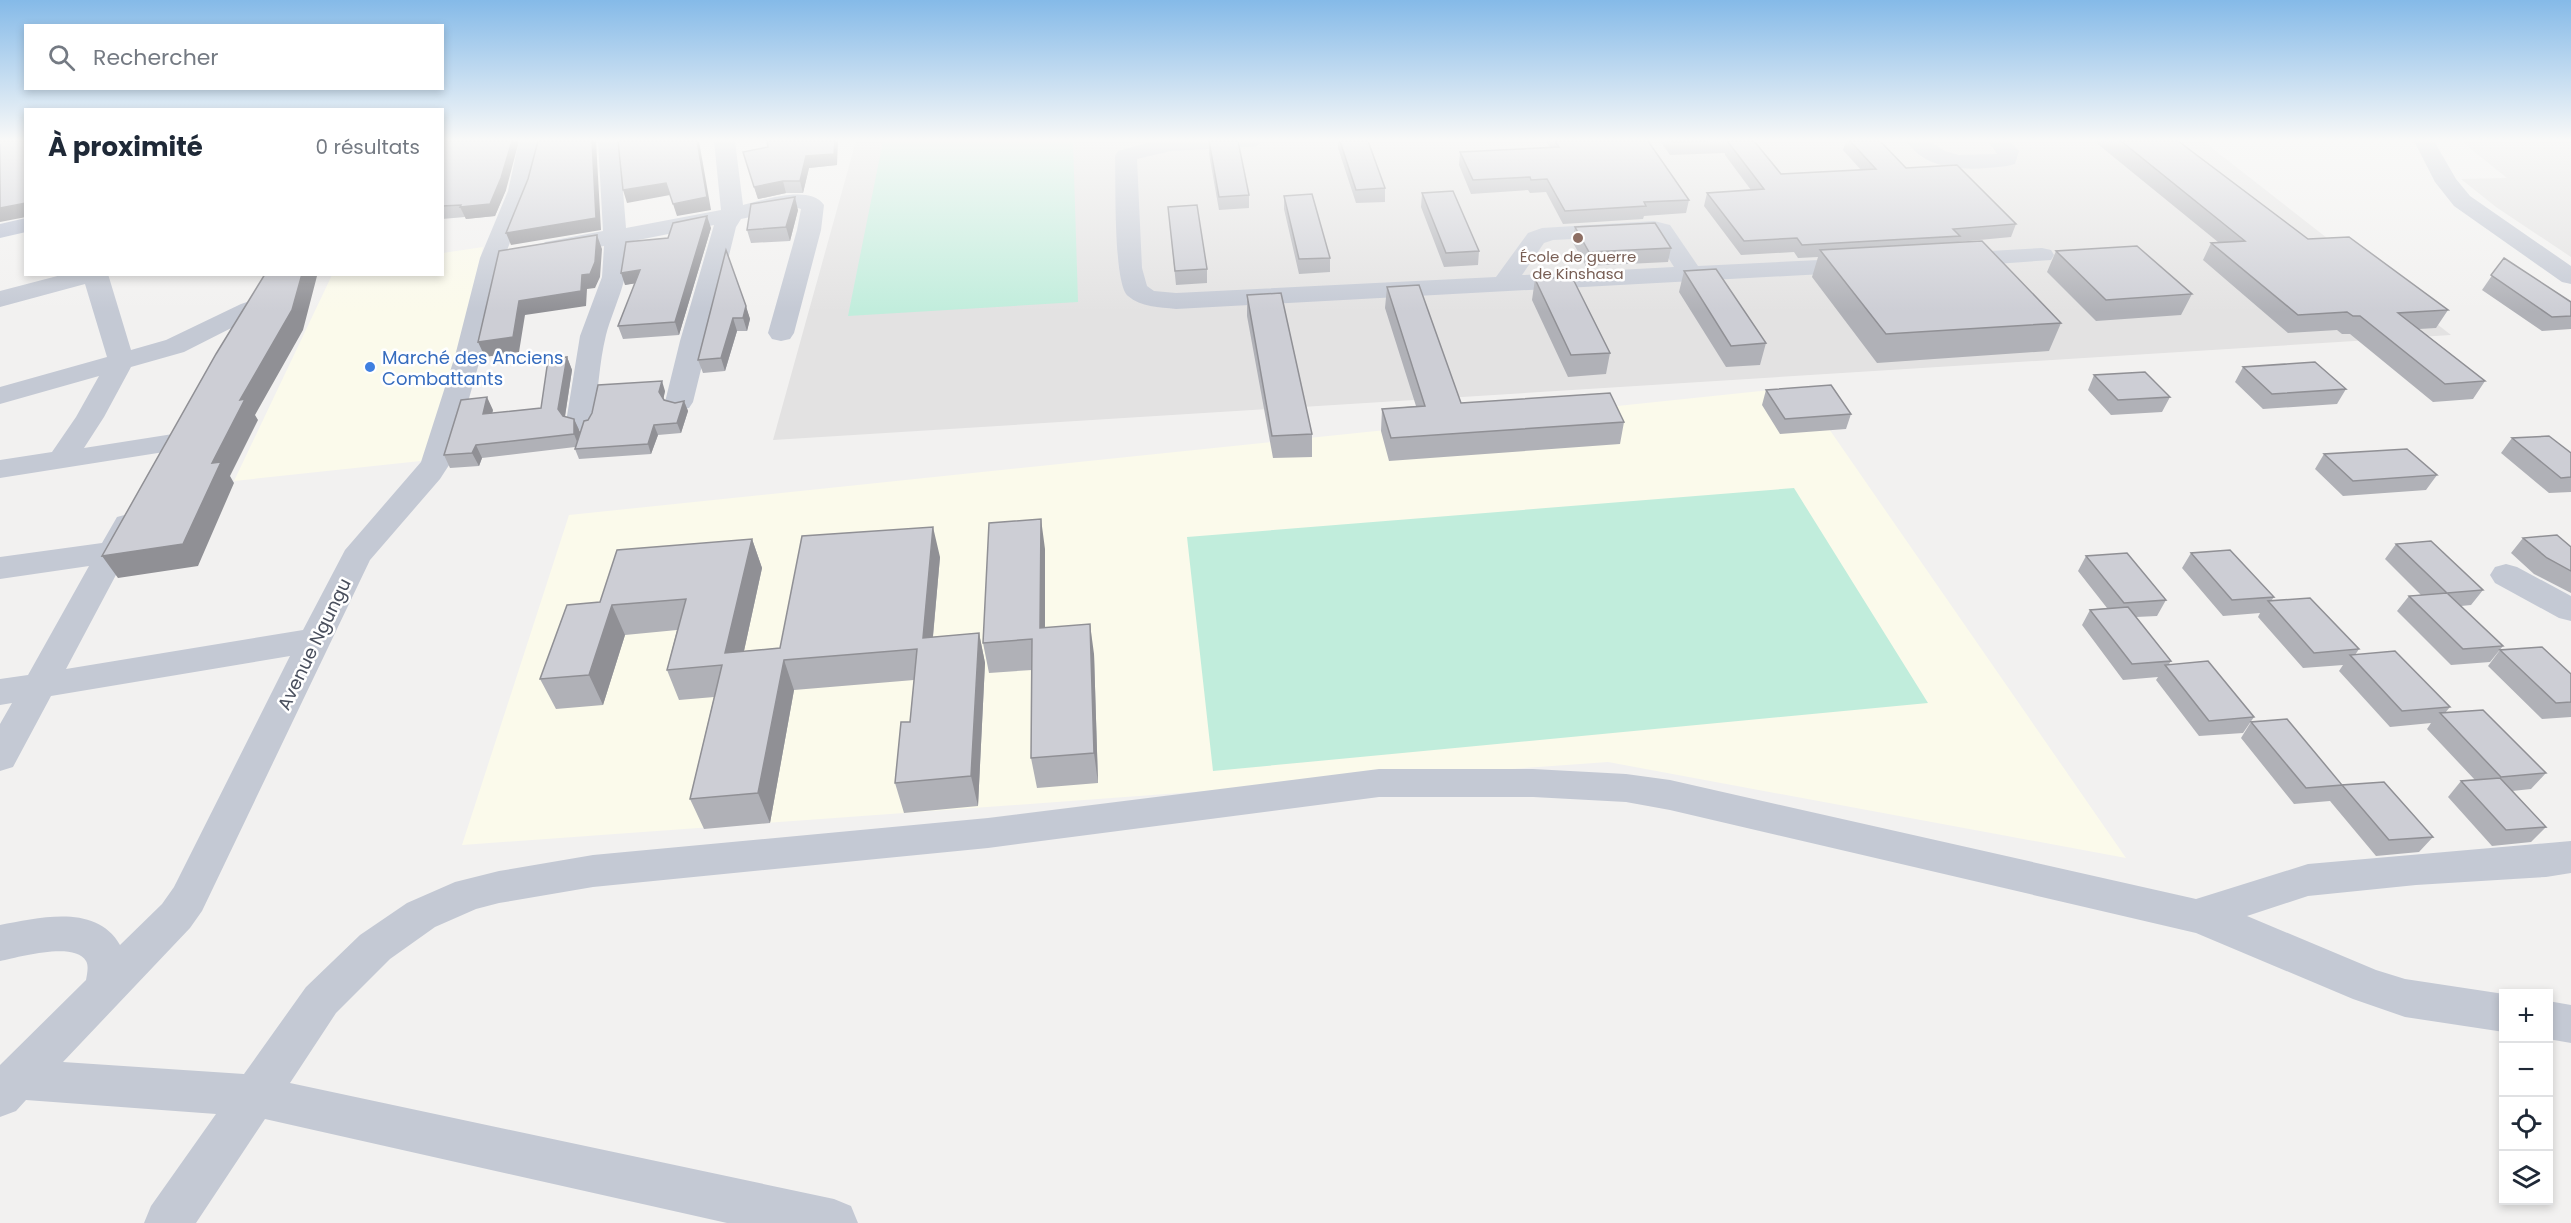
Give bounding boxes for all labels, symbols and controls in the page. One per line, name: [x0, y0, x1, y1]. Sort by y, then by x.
search box: [24, 24, 444, 90]
icon: search: [45, 41, 78, 74]
text: Rechercher: [93, 42, 219, 73]
text: À proximité: [48, 129, 203, 165]
text: 0 résultats: [316, 133, 420, 161]
marker: École de guerre de Kinshasa: [1571, 231, 1585, 245]
place label: École de guerre de Kinshasa: [1520, 246, 1636, 284]
place label: Marché des Anciens Combattants: [382, 345, 563, 391]
marker: Marché des Anciens Combattants: [363, 360, 377, 374]
street label: Avenue Ngungu: [271, 574, 357, 714]
map controls: [2499, 989, 2553, 1205]
button: +: [2499, 989, 2553, 1043]
button: −: [2499, 1043, 2553, 1097]
button: locate: [2499, 1097, 2553, 1151]
button: layers: [2499, 1151, 2553, 1205]

